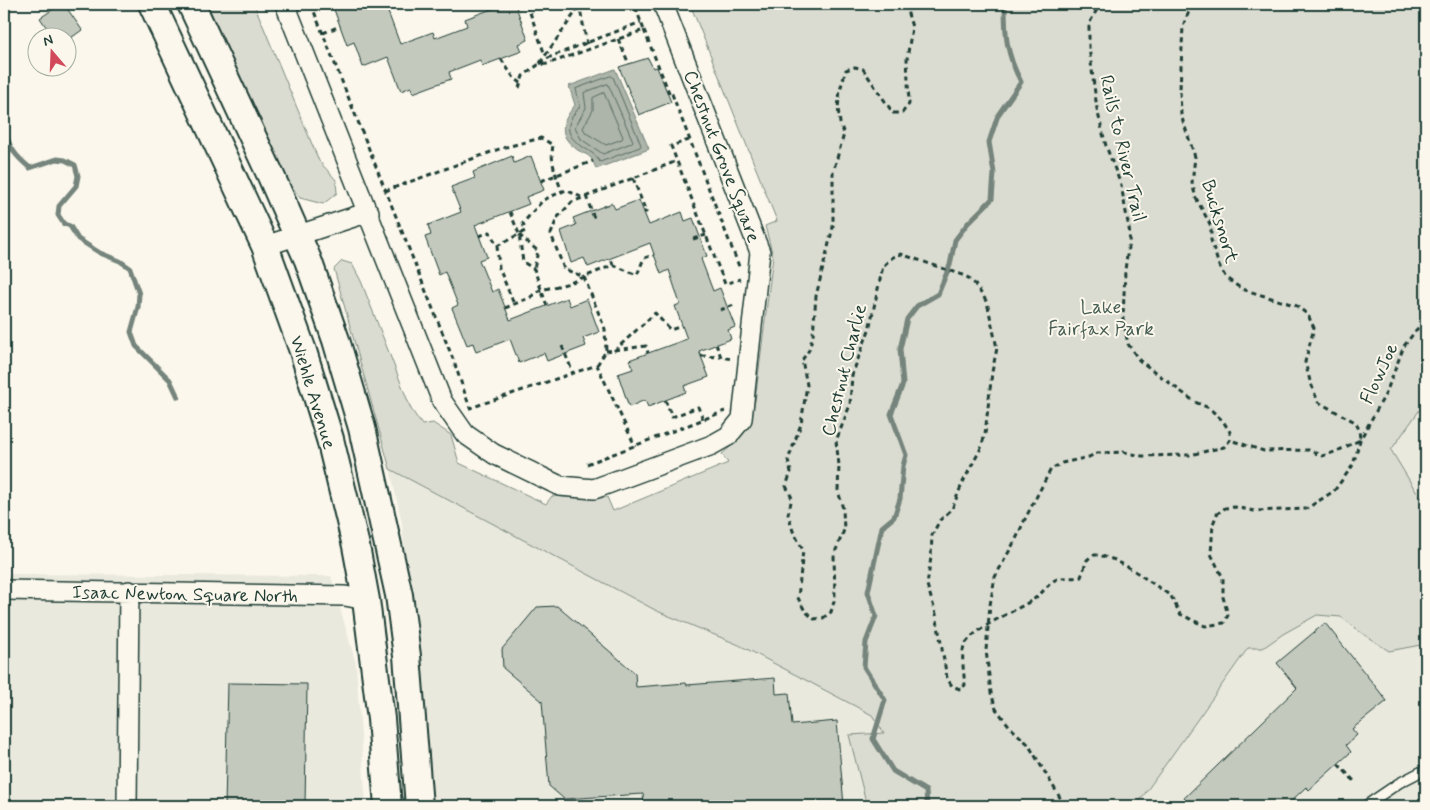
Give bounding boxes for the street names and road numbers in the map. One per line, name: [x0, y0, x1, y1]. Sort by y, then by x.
street label: Chestnut Grove Square: [677, 67, 766, 246]
street label: Rails to River Trail: [1094, 73, 1152, 224]
street label: Bucksnort: [1195, 177, 1244, 266]
street label: Chestnut Charlie: [816, 302, 873, 439]
street label: Wiehle Avenue: [283, 333, 342, 452]
street label: FlowJoe: [1354, 339, 1404, 408]
street label: Isaac Newton Square North: [72, 580, 298, 609]

